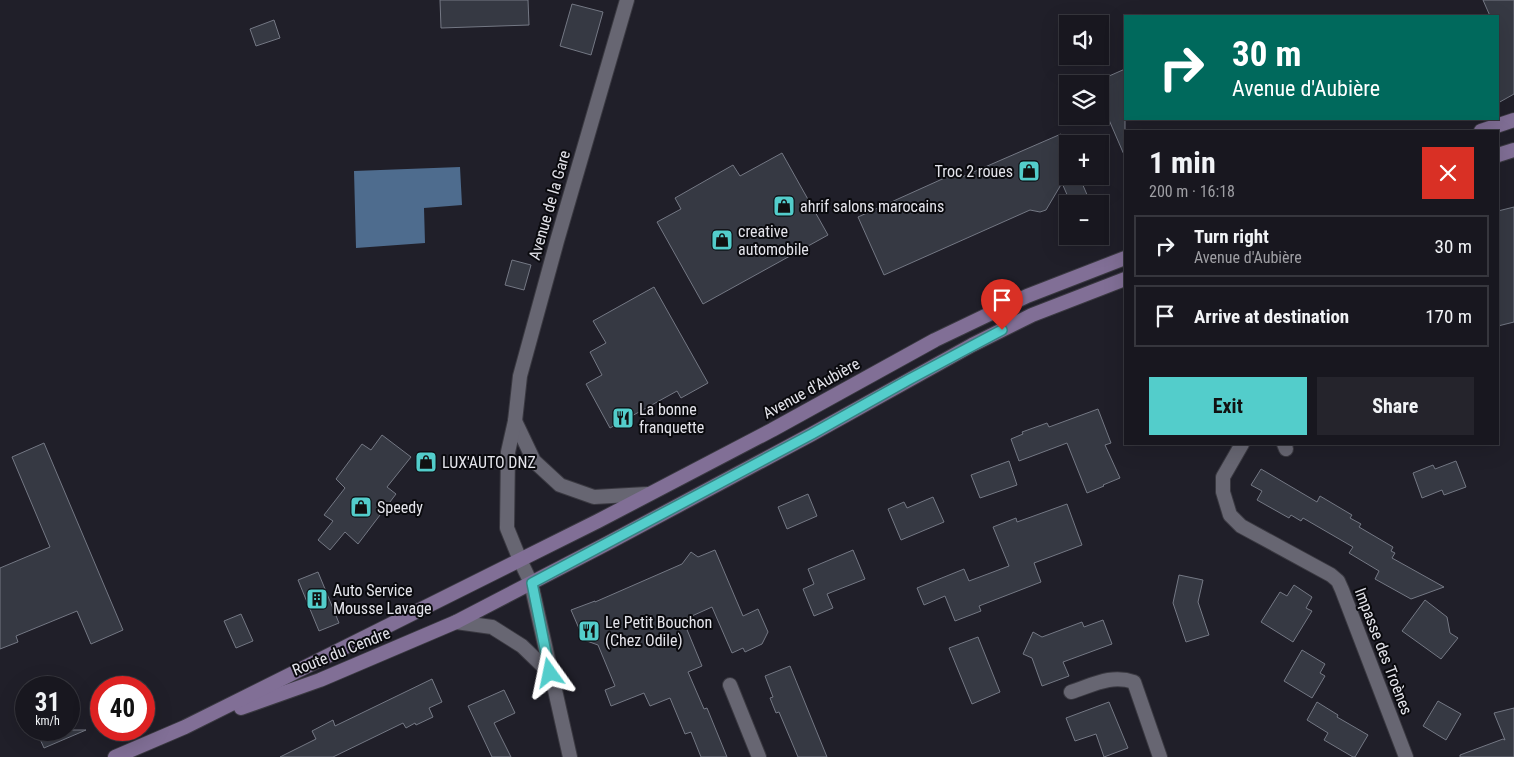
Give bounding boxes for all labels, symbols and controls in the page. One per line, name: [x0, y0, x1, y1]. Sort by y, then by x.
map controls: [1059, 15, 1109, 245]
button: sound: [1059, 15, 1109, 65]
text: 30 m: [1232, 34, 1301, 75]
icon: right: [1149, 35, 1214, 100]
button: layers: [1059, 75, 1109, 125]
text: Avenue d'Aubière: [1232, 76, 1380, 101]
button: +: [1059, 135, 1109, 185]
text: 1 min: [1149, 145, 1216, 180]
button: close: [1422, 147, 1474, 199]
street label: Avenue de la Gare: [525, 148, 574, 262]
shop icon: Troc 2 roues: [1017, 159, 1041, 183]
place label: Troc 2 roues: [935, 162, 1013, 181]
text: 200 m · 16:18: [1149, 182, 1235, 201]
shop icon: ahrif salons marocains: [772, 194, 796, 218]
button: −: [1059, 195, 1109, 245]
place label: ahrif salons marocains: [800, 197, 944, 216]
place label: creative automobile: [738, 222, 809, 259]
text: Turn right: [1194, 225, 1269, 248]
shop icon: creative automobile: [710, 228, 734, 252]
icon: right: [1151, 232, 1179, 260]
text: 30 m: [1435, 235, 1472, 258]
text: Avenue d'Aubière: [1194, 248, 1302, 267]
pin: [981, 279, 1023, 330]
icon: arrive: [988, 286, 1016, 314]
icon: arrive: [1151, 302, 1179, 330]
text: Arrive at destination: [1194, 305, 1349, 328]
text: 170 m: [1425, 305, 1472, 328]
street label: Avenue d'Aubière: [760, 354, 863, 423]
button: Exit: [1149, 377, 1307, 435]
button: Share: [1317, 377, 1474, 435]
place label: La bonne franquette: [639, 400, 704, 437]
restaurant icon: La bonne franquette: [611, 406, 635, 430]
shop icon: LUX'AUTO DNZ: [414, 450, 438, 474]
place label: LUX'AUTO DNZ: [442, 453, 536, 472]
shop icon: Speedy: [349, 495, 373, 519]
place label: Speedy: [377, 498, 423, 517]
place label: Auto Service Mousse Lavage: [333, 581, 432, 618]
street label: Impasse des Troènes: [1351, 585, 1416, 717]
building icon: Auto Service Mousse Lavage: [305, 587, 329, 611]
place label: Le Petit Bouchon (Chez Odile): [605, 613, 712, 650]
restaurant icon: Le Petit Bouchon (Chez Odile): [577, 619, 601, 643]
street label: Route du Cendre: [289, 623, 393, 680]
position arrow: [523, 646, 575, 698]
speed limit sign: 40: [90, 676, 155, 741]
text: 31: [35, 688, 60, 717]
text: km/h: [35, 714, 60, 728]

